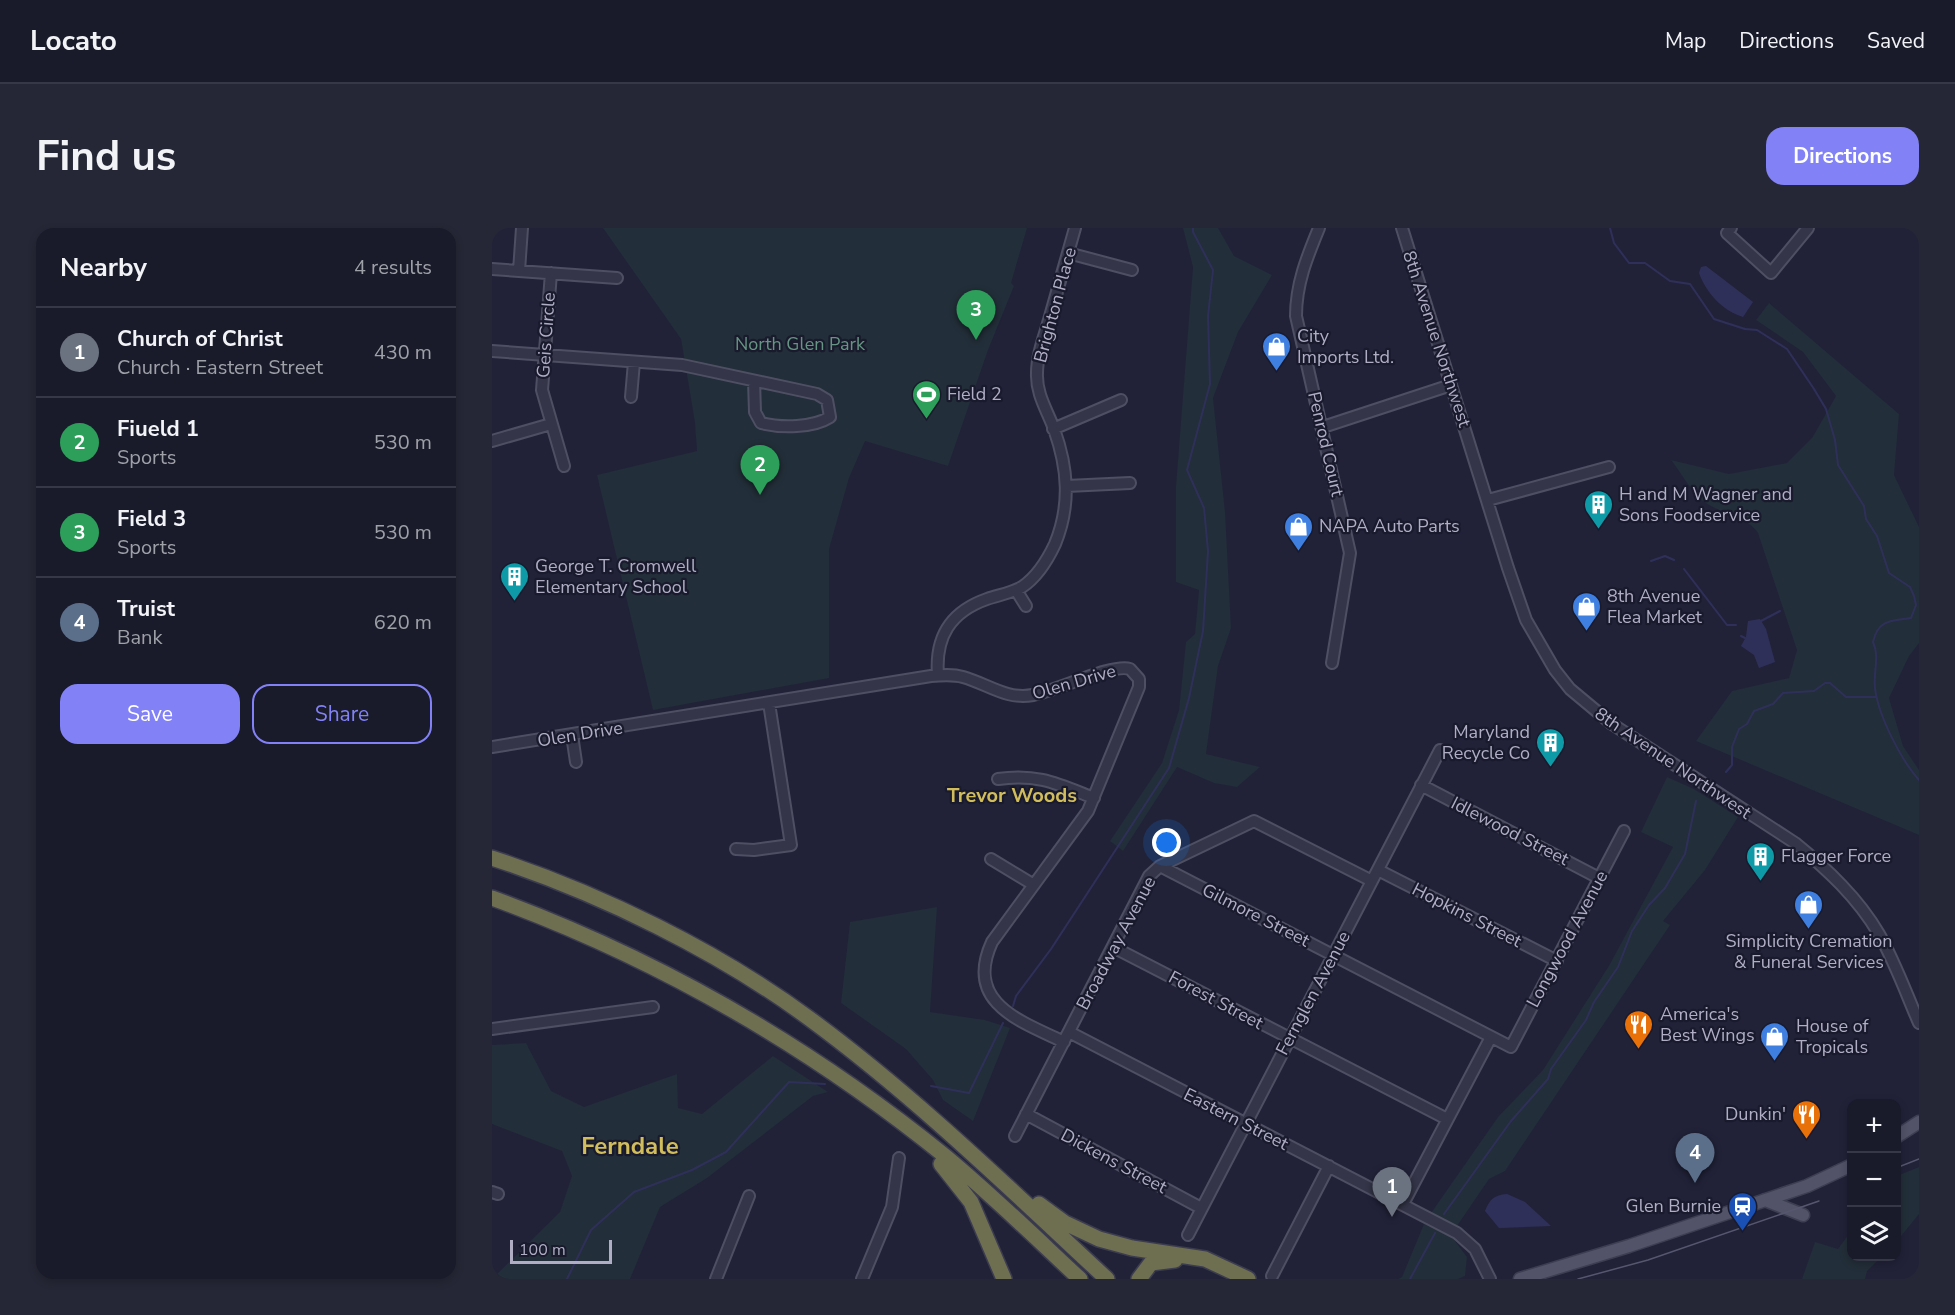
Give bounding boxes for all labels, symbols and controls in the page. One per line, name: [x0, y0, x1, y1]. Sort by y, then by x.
text: Locato: [30, 22, 117, 60]
text: Map: [1665, 27, 1706, 55]
text: Directions: [1739, 27, 1834, 55]
text: Saved: [1867, 27, 1925, 55]
button: Directions: [1766, 127, 1919, 185]
text: Find us: [36, 128, 176, 185]
street label: Brighton Place: [1028, 245, 1082, 365]
street label: 8th Avenue Northwest: [1397, 248, 1477, 431]
text: Nearby: [60, 250, 147, 285]
text: 4 results: [354, 254, 432, 281]
street label: Geis Circle: [531, 291, 561, 379]
pin: 3: [956, 291, 996, 340]
text: Church of Christ: [117, 324, 283, 354]
place label: City Imports Ltd.: [1297, 324, 1394, 369]
shop icon: City Imports Ltd.: [1260, 330, 1292, 372]
park label: North Glen Park: [735, 332, 866, 356]
text: 1: [74, 339, 86, 366]
text: 430 m: [374, 339, 432, 366]
text: Church · Eastern Street: [117, 354, 323, 381]
sports icon: Field 2: [910, 378, 942, 420]
place label: Field 2: [947, 382, 1002, 406]
street label: Penrod Court: [1302, 389, 1350, 500]
text: Fiueld 1: [117, 414, 199, 444]
text: 2: [74, 429, 86, 456]
text: 530 m: [374, 429, 432, 456]
text: Sports: [117, 444, 176, 471]
pin: 2: [740, 446, 780, 495]
place label: H and M Wagner and Sons Foodservice: [1619, 482, 1792, 527]
building icon: H and M Wagner and Sons Foodservice: [1582, 488, 1614, 530]
text: Field 3: [117, 504, 186, 534]
shop icon: NAPA Auto Parts: [1282, 510, 1314, 552]
place label: NAPA Auto Parts: [1319, 514, 1460, 538]
text: 3: [74, 519, 86, 546]
text: 530 m: [374, 519, 432, 546]
text: Sports: [117, 534, 176, 561]
place label: George T. Cromwell Elementary School: [535, 554, 697, 599]
building icon: George T. Cromwell Elementary School: [498, 560, 530, 602]
place label: 8th Avenue Flea Market: [1607, 584, 1703, 629]
shop icon: 8th Avenue Flea Market: [1570, 590, 1602, 632]
text: Truist: [117, 594, 175, 624]
text: 4: [74, 609, 86, 636]
text: 620 m: [374, 609, 432, 636]
text: Bank: [117, 624, 162, 651]
street label: Olen Drive: [1029, 659, 1119, 705]
button: Save: [60, 684, 240, 744]
button: Share: [252, 684, 432, 744]
street label: 8th Avenue Northwest: [1590, 702, 1757, 825]
street label: Olen Drive: [536, 715, 624, 753]
place label: Maryland Recycle Co: [1442, 720, 1530, 765]
building icon: Maryland Recycle Co: [1535, 726, 1567, 768]
district label: Trevor Woods: [947, 782, 1077, 809]
street label: Idlewood Street: [1447, 791, 1574, 871]
your location: [1152, 828, 1181, 857]
building icon: Flagger Force: [1744, 840, 1776, 882]
place label: Flagger Force: [1781, 844, 1891, 868]
street label: Longwood Avenue: [1521, 866, 1613, 1012]
street label: Broadway Avenue: [1071, 872, 1161, 1014]
street label: Hopkins Street: [1408, 877, 1527, 953]
street label: Gilmore Street: [1198, 878, 1314, 953]
shop icon: Simplicity Cremation & Funeral Services: [1793, 888, 1825, 930]
street label: Fernglen Avenue: [1270, 927, 1356, 1059]
place label: Simplicity Cremation & Funeral Services: [1725, 929, 1893, 974]
street label: Forest Street: [1164, 965, 1268, 1035]
place label: America's Best Wings: [1660, 1002, 1755, 1047]
restaurant icon: America's Best Wings: [1623, 1008, 1655, 1050]
place label: House of Tropicals: [1796, 1014, 1870, 1059]
shop icon: House of Tropicals: [1759, 1020, 1791, 1062]
street label: Eastern Street: [1179, 1082, 1293, 1156]
restaurant icon: Dunkin': [1791, 1098, 1823, 1140]
map controls: [1847, 1099, 1901, 1261]
button: +: [1847, 1099, 1901, 1153]
place label: Dunkin': [1725, 1102, 1786, 1126]
street label: Dickens Street: [1057, 1123, 1172, 1199]
district label: Ferndale: [581, 1130, 679, 1162]
pin: 4: [1676, 1134, 1714, 1183]
button: −: [1847, 1153, 1901, 1207]
pin: 1: [1372, 1168, 1412, 1217]
station icon: Glen Burnie: [1726, 1190, 1758, 1232]
place label: Glen Burnie: [1626, 1194, 1721, 1218]
button: layers: [1847, 1207, 1901, 1261]
scale bar: [510, 1237, 612, 1264]
text: 100 m: [519, 1239, 566, 1261]

